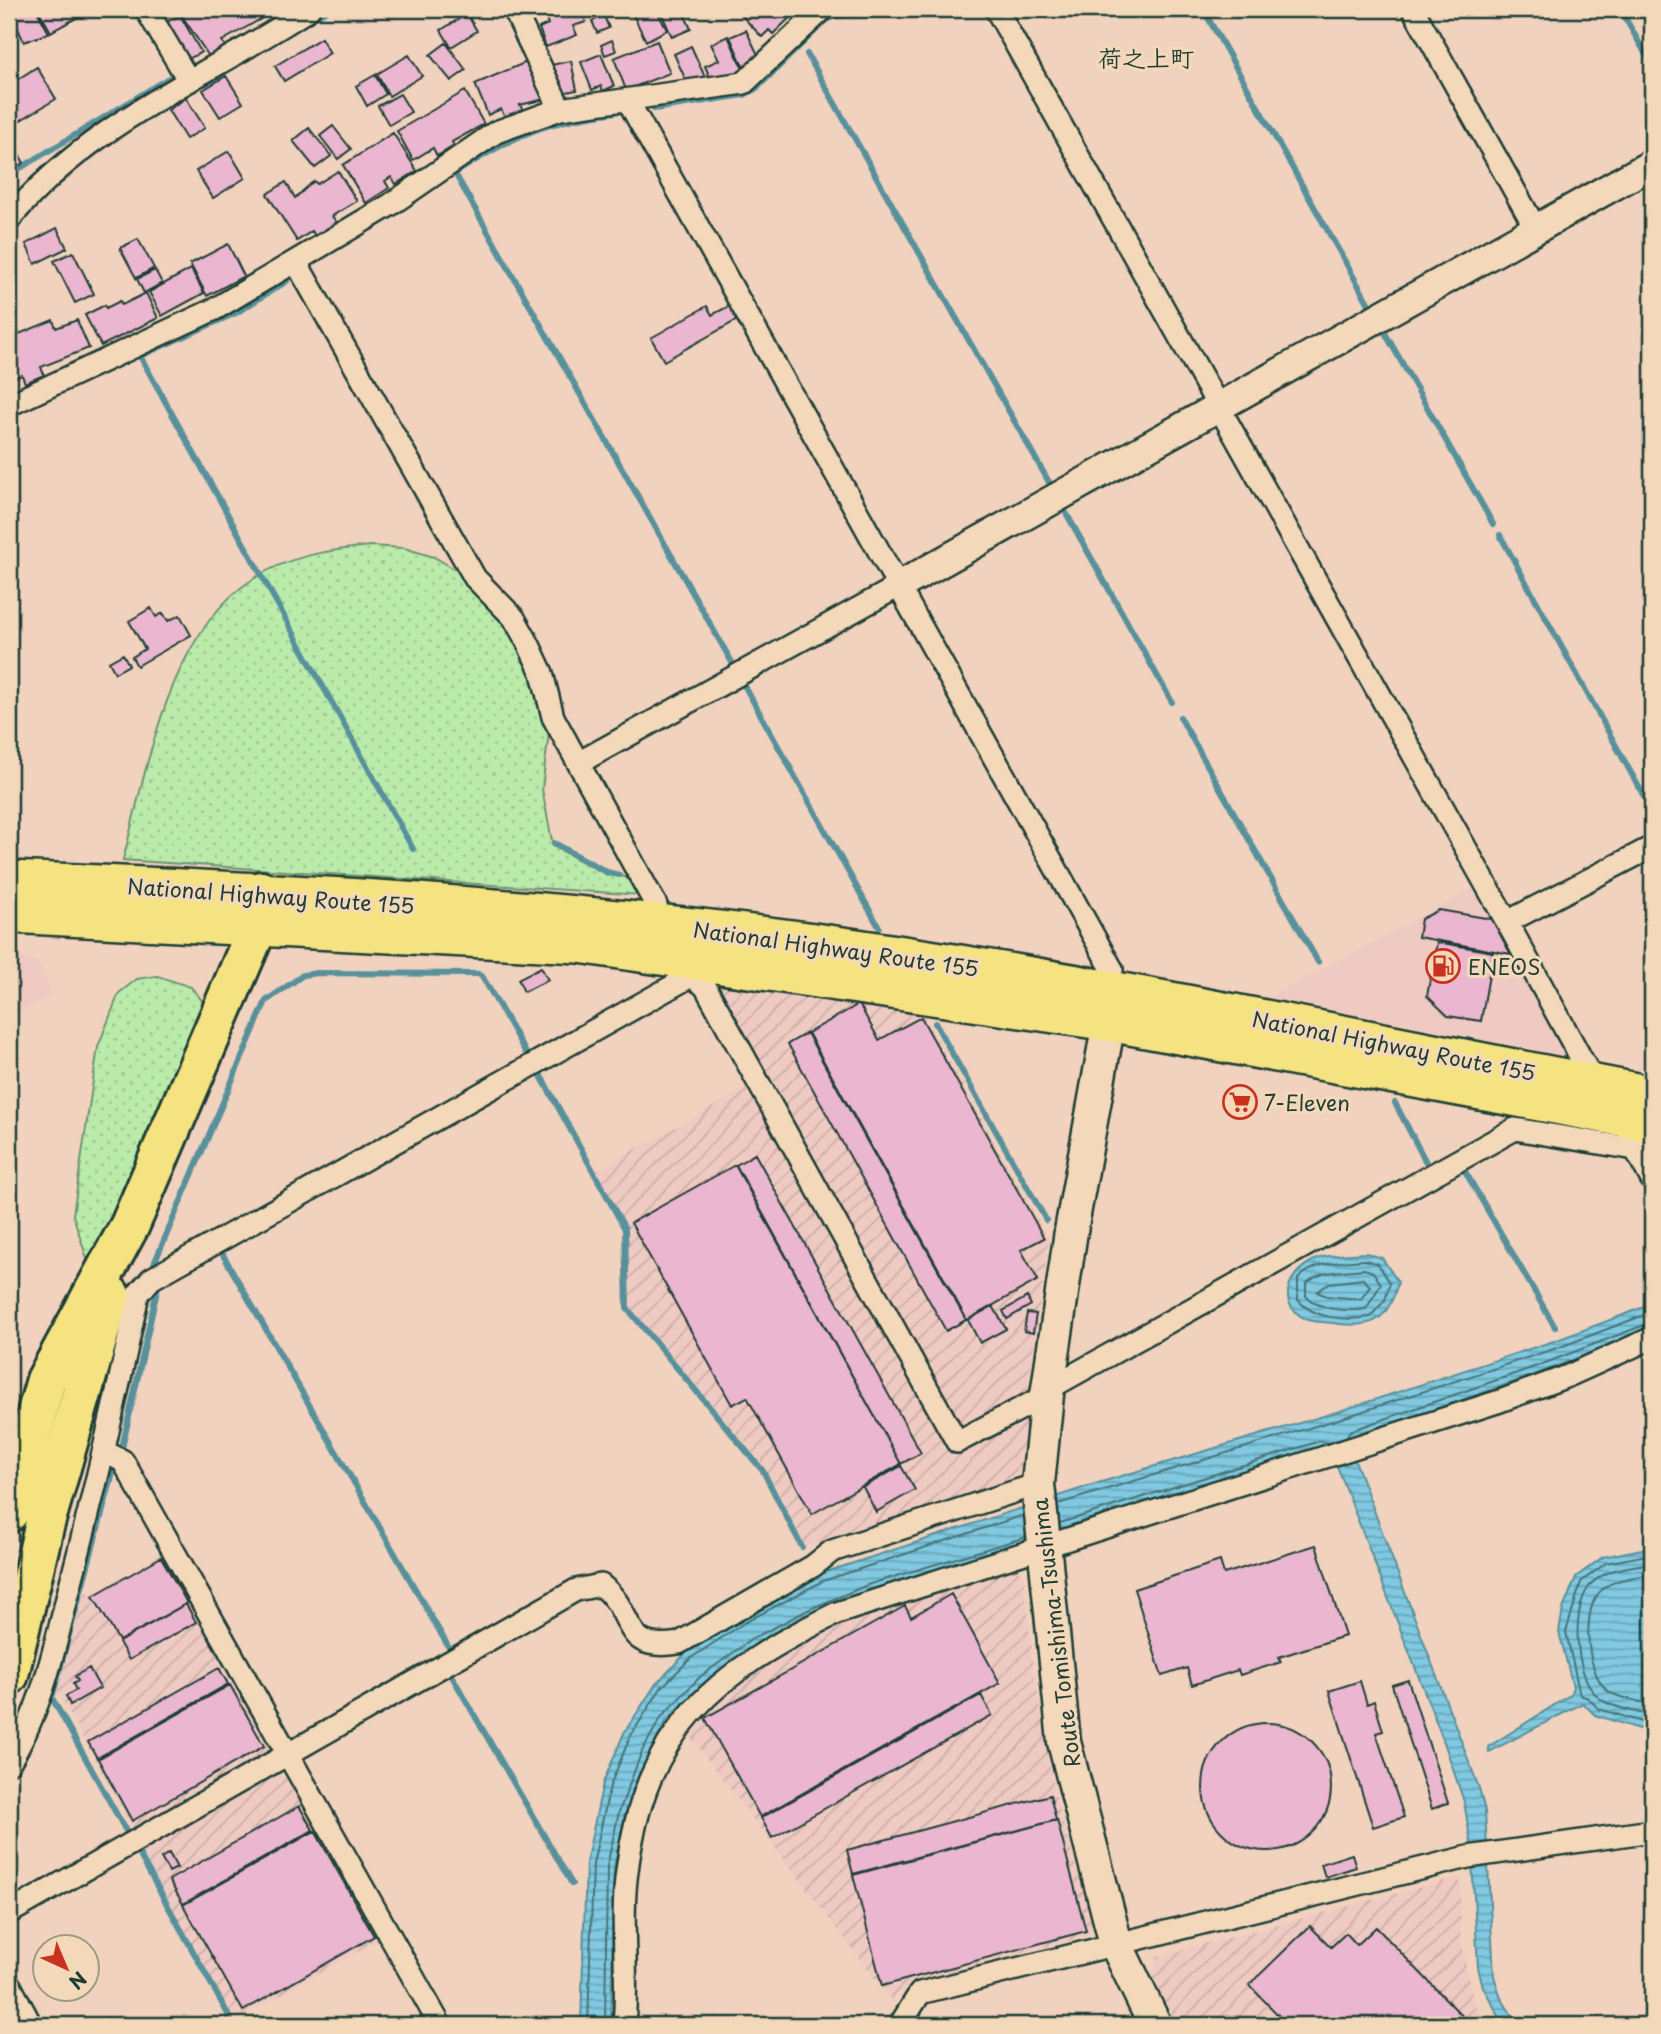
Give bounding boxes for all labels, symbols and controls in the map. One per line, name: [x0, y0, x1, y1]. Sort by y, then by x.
district label: 荷之上町: [1098, 39, 1194, 75]
street label: National Highway Route 155: [126, 869, 416, 921]
street label: National Highway Route 155: [691, 912, 981, 984]
fuel station icon: ENEOS: [1424, 947, 1462, 985]
place label: ENEOS: [1468, 950, 1540, 982]
street label: National Highway Route 155: [1250, 1002, 1538, 1088]
supermarket icon: 7-Eleven: [1221, 1083, 1259, 1121]
place label: 7-Eleven: [1264, 1086, 1350, 1118]
street label: Route Tomishima-Tsushima: [1023, 1496, 1087, 1769]
north arrow: [32, 1932, 102, 2002]
text: N: [63, 1966, 94, 1996]

